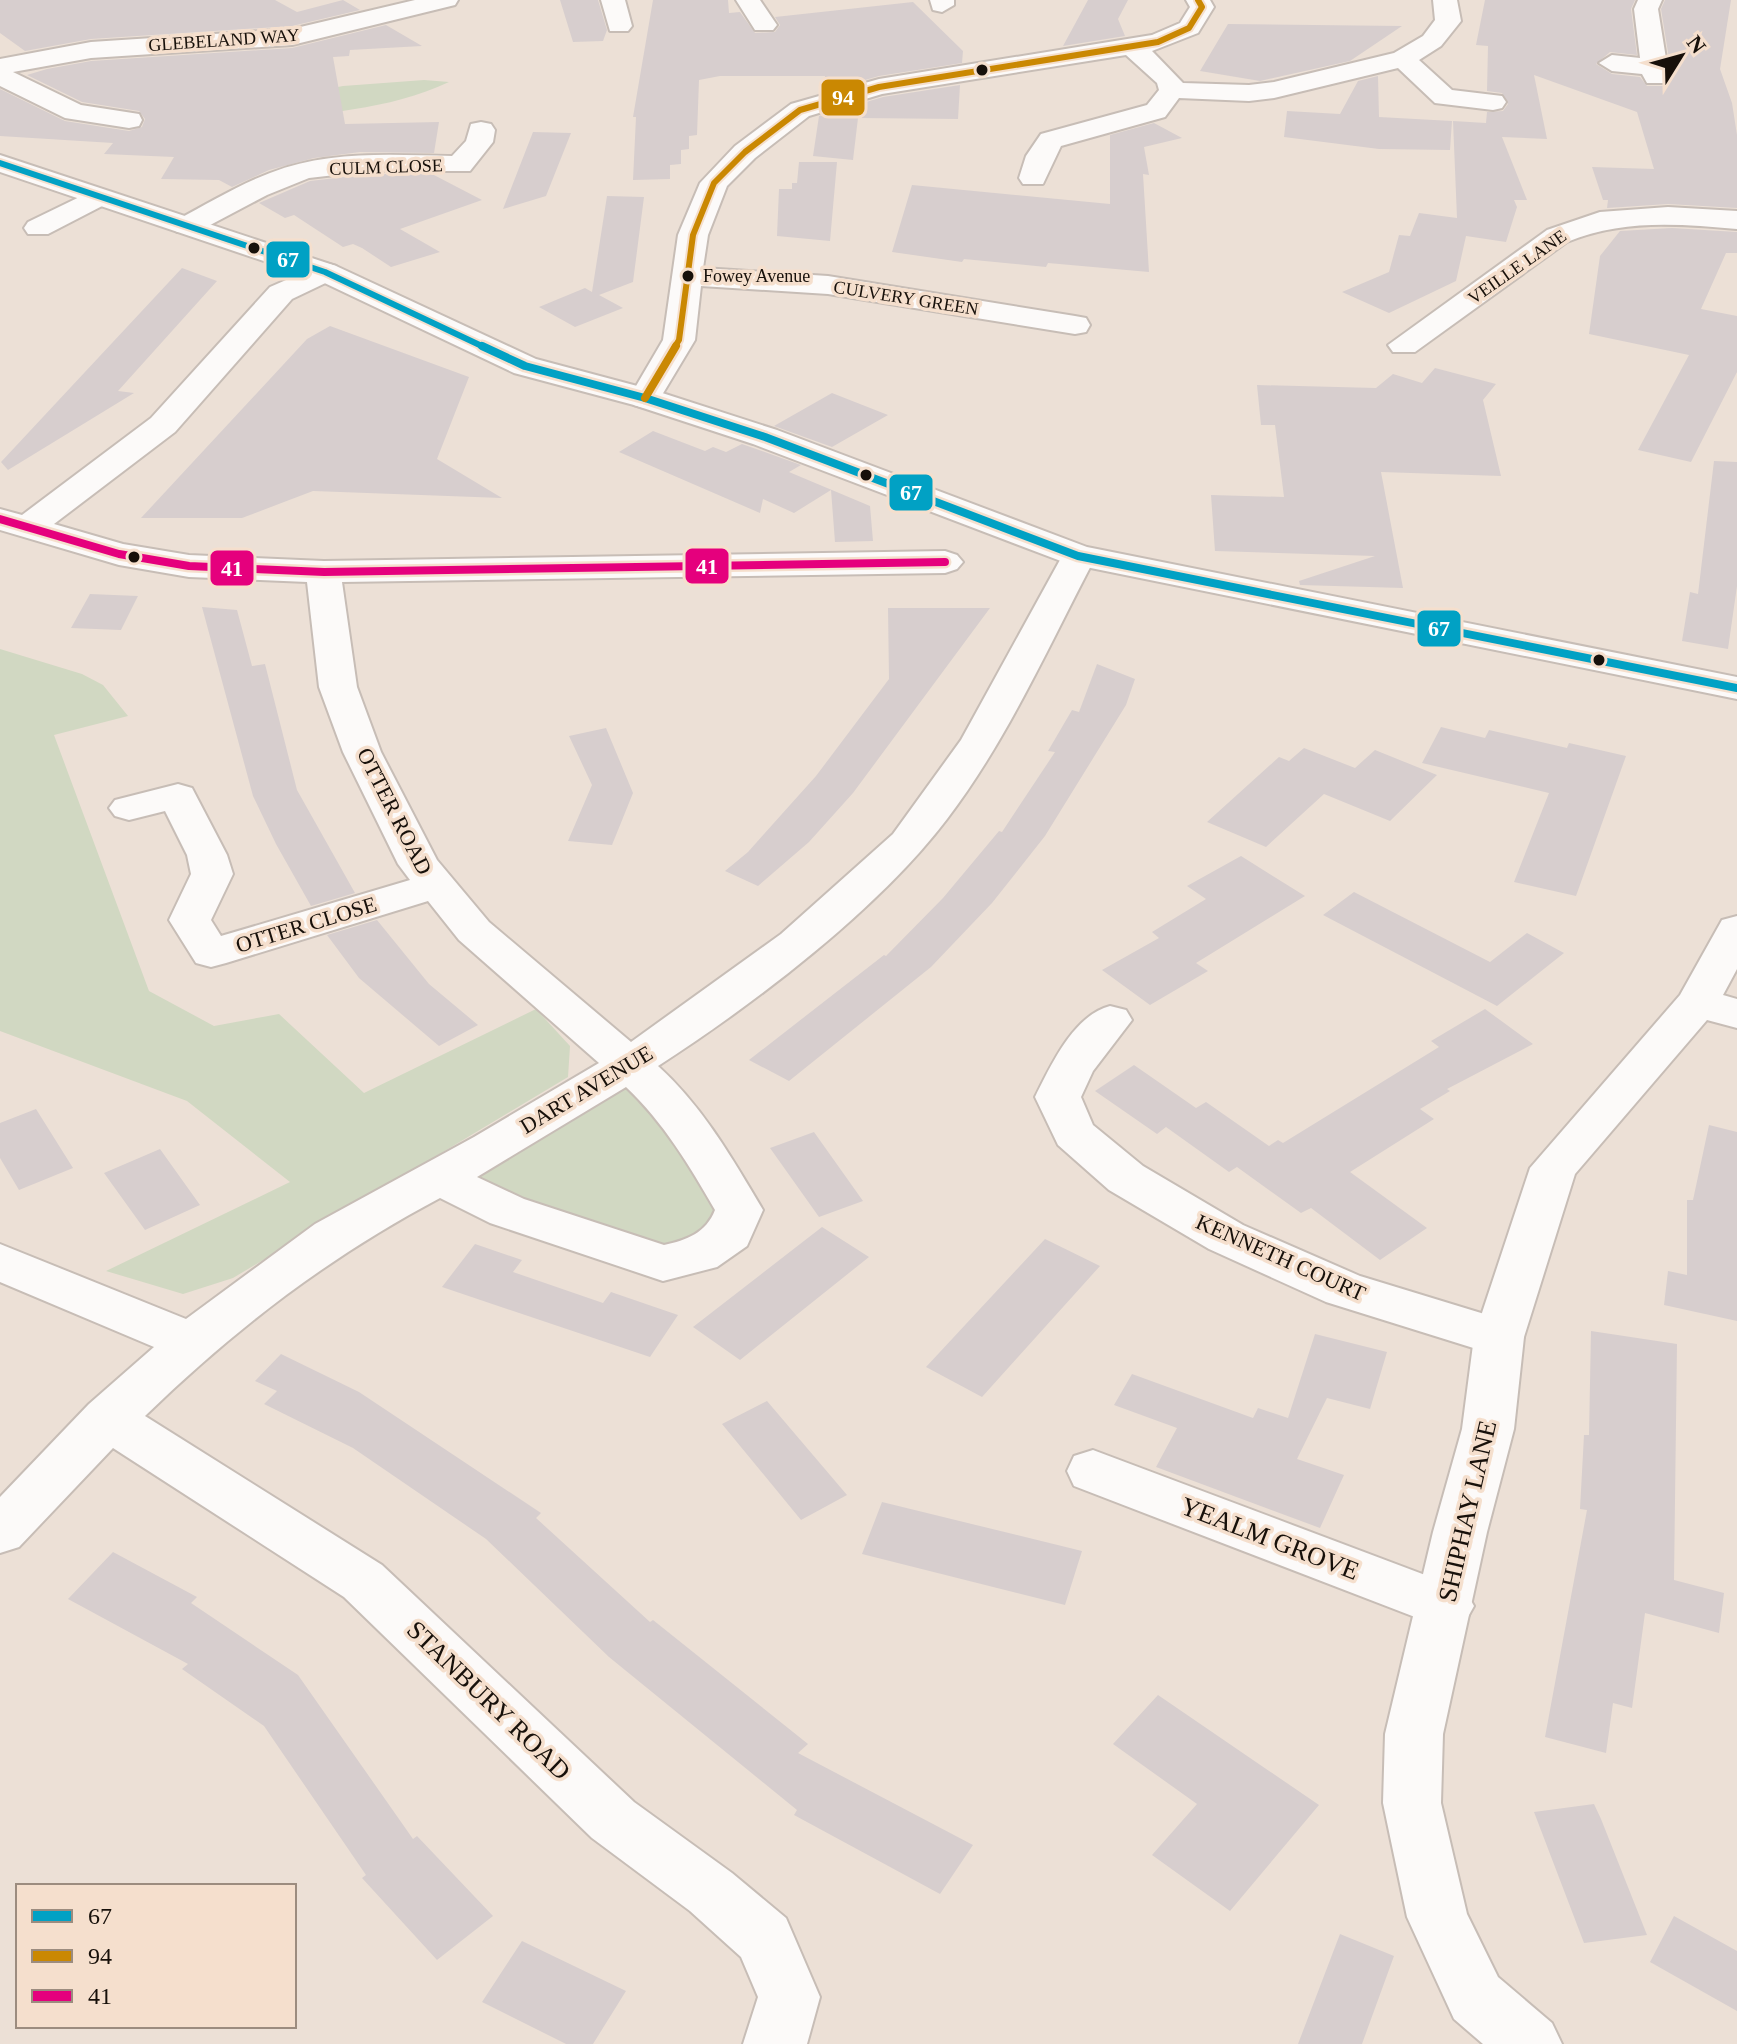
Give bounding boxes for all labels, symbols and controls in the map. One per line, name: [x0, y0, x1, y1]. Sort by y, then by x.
north arrow: [1641, 16, 1721, 96]
street label: GLEBELAND WAY: [148, 25, 300, 55]
text: N: [1682, 30, 1711, 58]
unlabelled marker: [974, 62, 990, 78]
line badge: 94: [820, 78, 866, 117]
text: 94: [832, 85, 854, 110]
street label: CULM CLOSE: [329, 155, 443, 179]
street label: VEILLE LANE: [1464, 226, 1570, 308]
unlabelled marker: [246, 240, 262, 256]
line badge: 67: [265, 240, 311, 279]
text: 67: [277, 247, 299, 272]
place label: Fowey Avenue: [703, 266, 810, 286]
marker: Fowey Avenue: [680, 268, 696, 284]
street label: CULVERY GREEN: [832, 277, 980, 319]
unlabelled marker: [858, 467, 874, 483]
line badge: 67: [888, 473, 934, 512]
text: 67: [900, 480, 922, 505]
line badge: 41: [684, 547, 730, 585]
unlabelled marker: [126, 549, 142, 565]
line badge: 41: [209, 549, 255, 587]
text: 41: [696, 554, 718, 579]
text: 41: [221, 556, 243, 581]
line badge: 67: [1416, 609, 1462, 648]
text: 67: [1428, 616, 1450, 641]
unlabelled marker: [1591, 652, 1607, 668]
street label: OTTER ROAD: [352, 744, 437, 879]
street label: OTTER CLOSE: [233, 891, 380, 958]
street label: DART AVENUE: [516, 1040, 657, 1139]
street label: KENNETH COURT: [1192, 1209, 1370, 1306]
street label: SHIPHAY LANE: [1433, 1418, 1502, 1605]
street label: YEALM GROVE: [1177, 1491, 1363, 1586]
street label: STANBURY ROAD: [401, 1615, 576, 1786]
legend: [16, 1884, 296, 2028]
text: 67: [88, 1903, 112, 1929]
text: 94: [88, 1943, 112, 1969]
text: 41: [88, 1983, 112, 2009]

